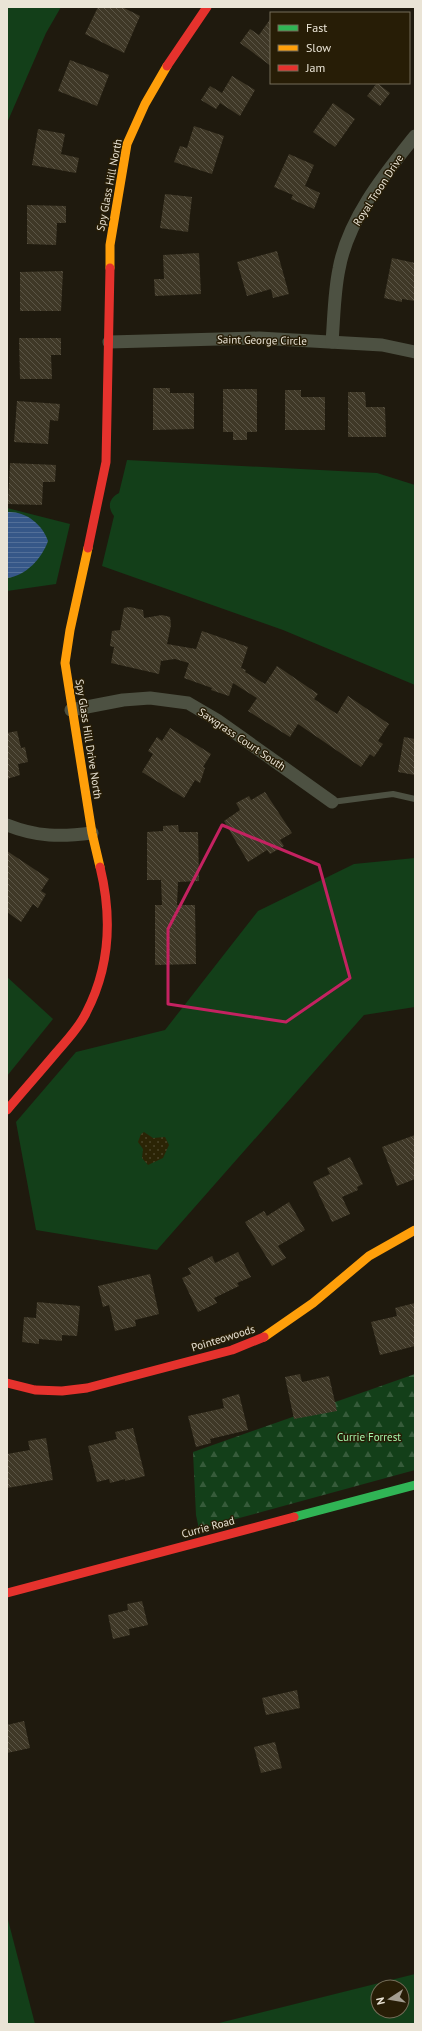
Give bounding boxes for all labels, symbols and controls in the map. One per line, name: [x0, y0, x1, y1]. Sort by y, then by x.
legend: [270, 12, 410, 84]
text: Fast: [306, 20, 327, 35]
text: Slow: [306, 40, 331, 55]
text: Jam: [305, 60, 325, 75]
street label: Spy Glass Hill North: [93, 138, 125, 232]
street label: Royal Troon Drive: [350, 151, 406, 228]
street label: Saint George Circle: [217, 332, 307, 348]
street label: Spy Glass Hill Drive North: [73, 678, 105, 800]
street label: Sawgrass Court South: [196, 705, 288, 773]
street label: Pointeowoods: [189, 1322, 257, 1354]
park label: Currie Forrest: [337, 1430, 401, 1444]
street label: Currie Road: [180, 1513, 236, 1541]
north arrow: [370, 1979, 410, 2019]
text: N: [373, 1996, 388, 2006]

